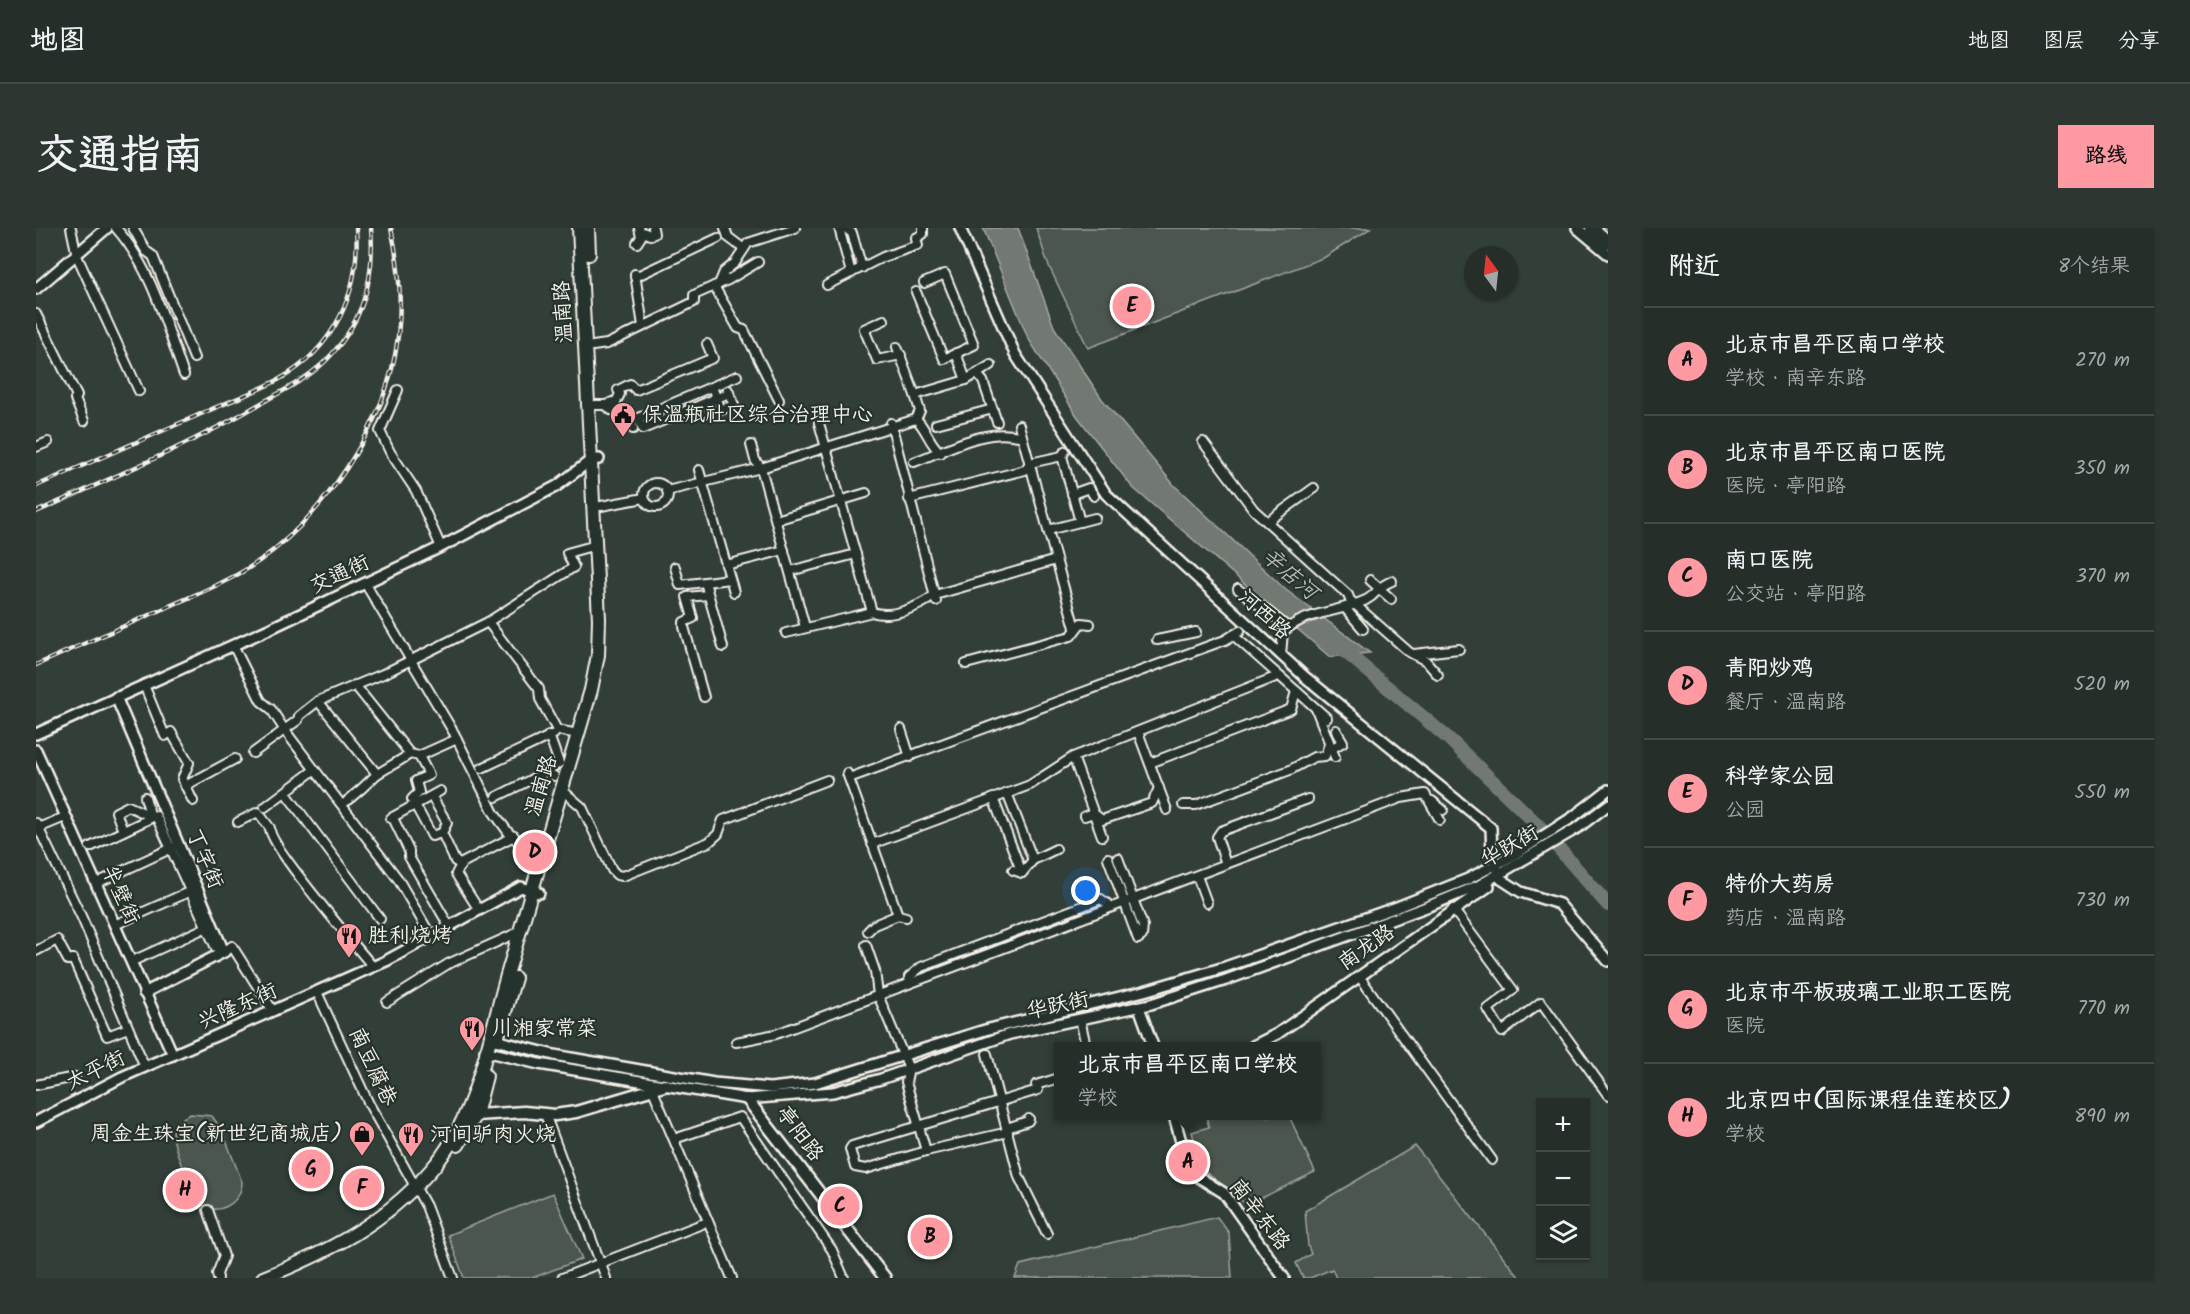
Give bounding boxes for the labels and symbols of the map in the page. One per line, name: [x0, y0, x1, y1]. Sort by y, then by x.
north arrow: [1464, 246, 1518, 300]
street label: 温南路: [546, 280, 582, 344]
pin: E: [1112, 284, 1152, 328]
place label: 保温瓶社区综合治理中心: [642, 399, 873, 432]
public building icon: 保温瓶社区综合治理中心: [608, 400, 638, 438]
water label: 辛店河: [1253, 540, 1328, 612]
street label: 交通街: [304, 547, 376, 603]
street label: 河西路: [1230, 582, 1298, 648]
street label: 温南路: [517, 751, 567, 821]
street label: 华跃街: [1474, 817, 1546, 877]
street label: 丁字街: [177, 824, 231, 894]
pin: D: [516, 830, 554, 874]
street label: 半壁街: [92, 860, 148, 930]
your location: [1071, 876, 1100, 905]
street label: 南龙路: [1332, 916, 1402, 980]
place label: 胜利烧烤: [368, 920, 452, 953]
restaurant icon: 胜利烧烤: [334, 921, 364, 959]
street label: 兴隆东街: [193, 975, 283, 1039]
street label: 华跃街: [1024, 983, 1092, 1029]
place label: 川湘家常菜: [492, 1013, 597, 1046]
restaurant icon: 川湘家常菜: [457, 1014, 487, 1052]
street label: 南豆腐巷: [339, 1022, 405, 1112]
street label: 太平街: [60, 1042, 132, 1100]
street label: 亭阳路: [767, 1099, 831, 1169]
place label: 周金生珠宝(新世纪商城店): [90, 1118, 342, 1151]
shop icon: 周金生珠宝(新世纪商城店): [347, 1119, 377, 1157]
place label: 河间驴肉火烧: [430, 1119, 556, 1152]
restaurant icon: 河间驴肉火烧: [396, 1120, 426, 1158]
pin: A: [1168, 1140, 1208, 1184]
pin: G: [292, 1146, 330, 1192]
pin: F: [342, 1166, 382, 1210]
pin: H: [166, 1168, 204, 1212]
street label: 南辛东路: [1220, 1172, 1298, 1258]
pin: C: [820, 1184, 860, 1228]
pin: B: [910, 1214, 950, 1260]

